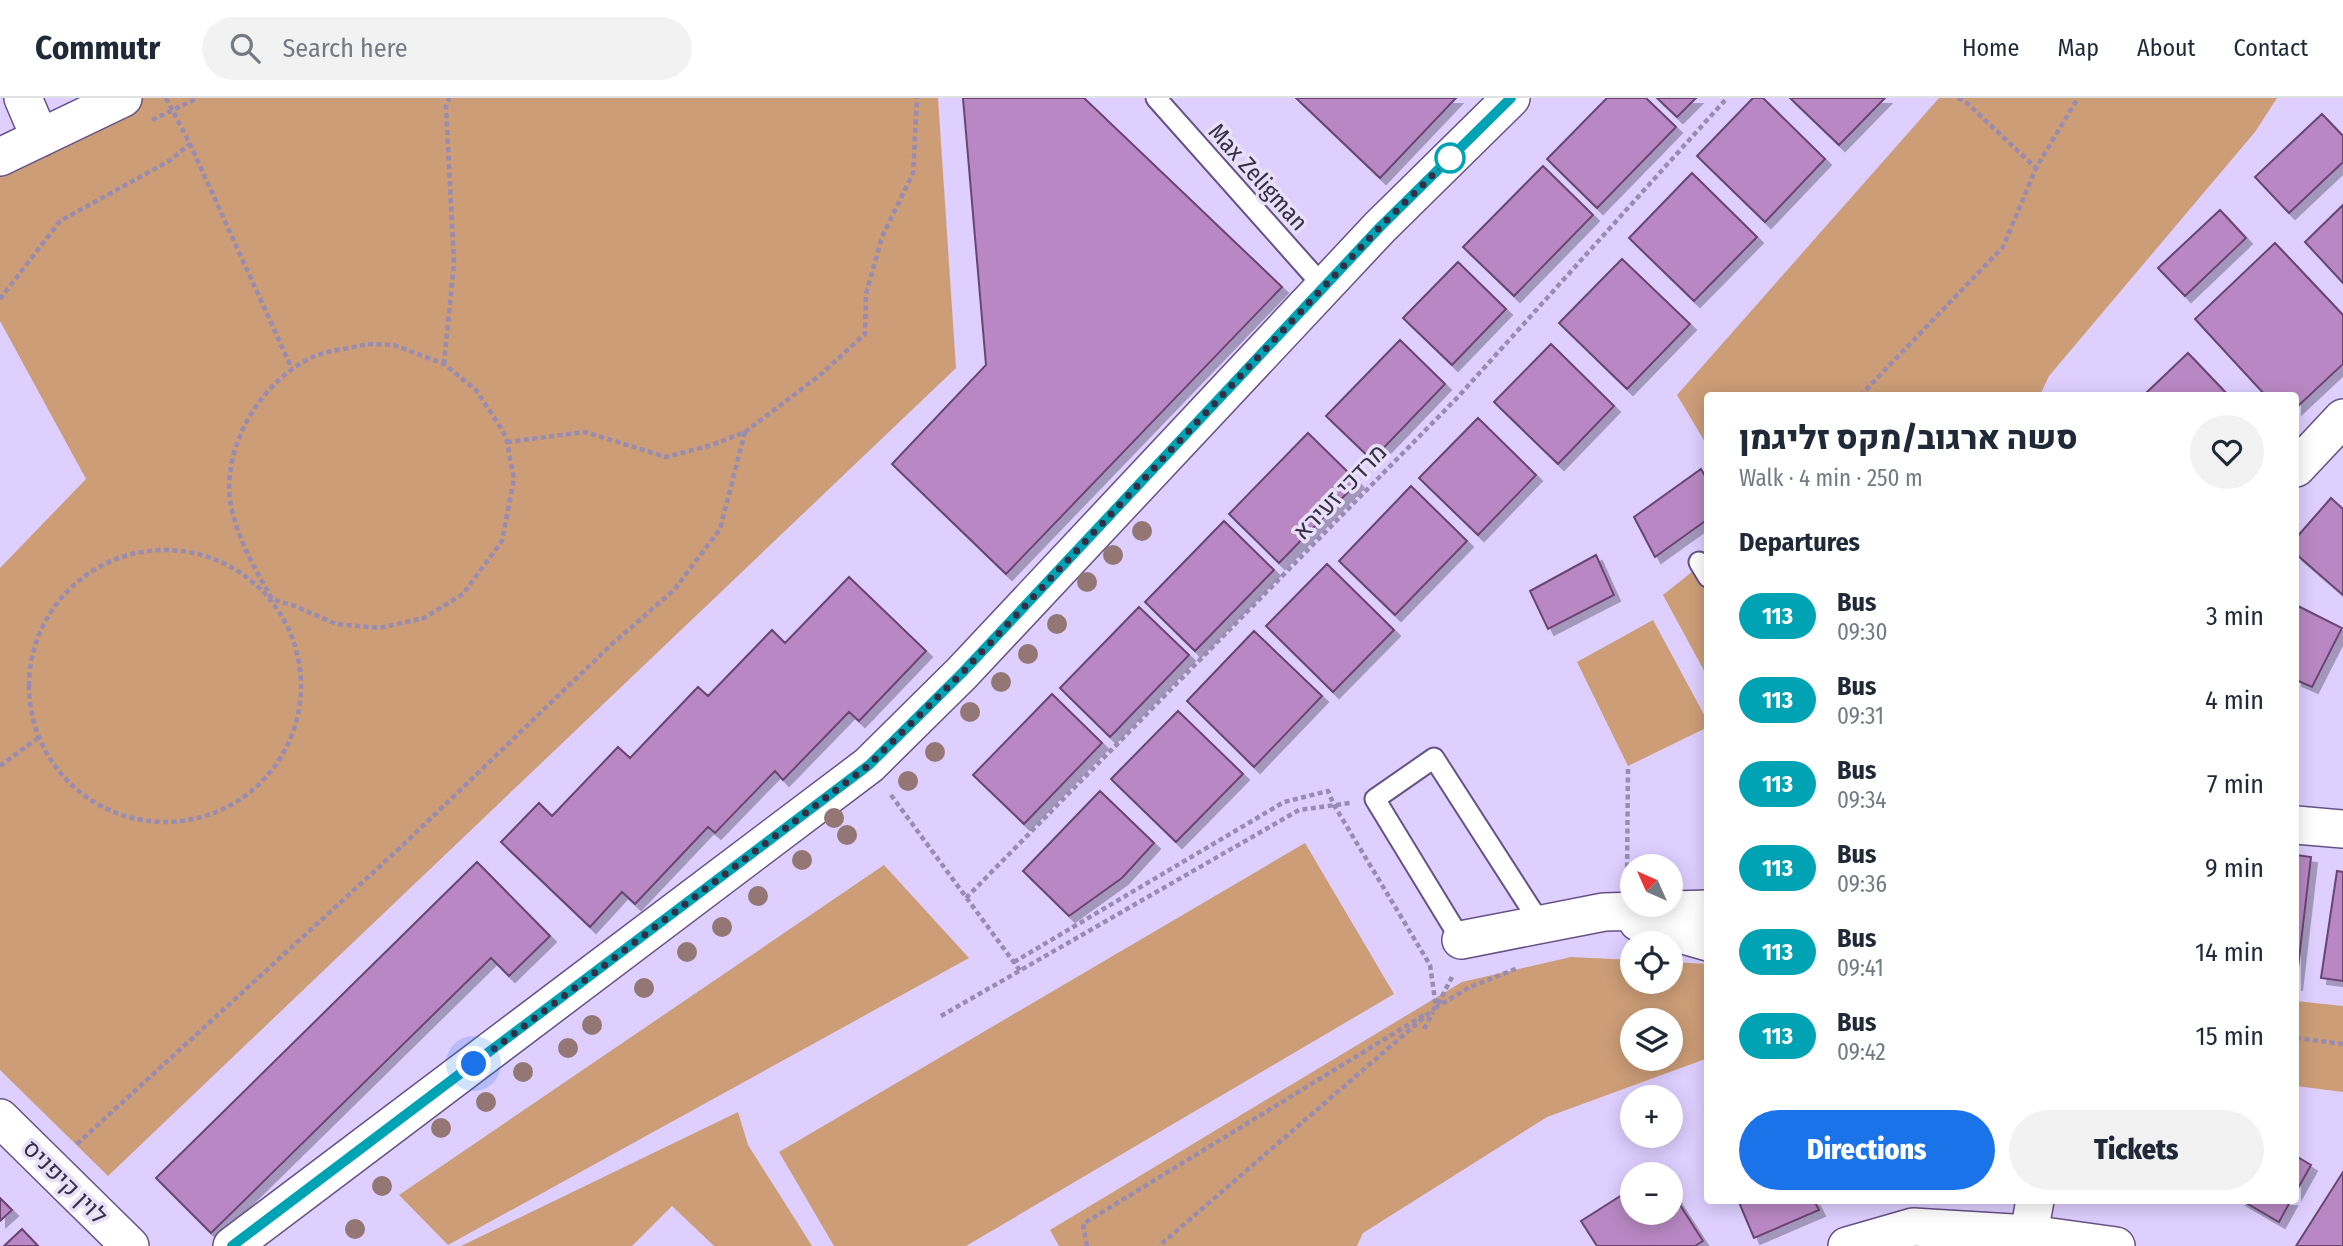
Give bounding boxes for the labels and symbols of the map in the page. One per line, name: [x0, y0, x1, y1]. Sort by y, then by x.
street label: Max Zeligman: [1203, 118, 1313, 236]
unlabelled marker: [1435, 143, 1465, 173]
street label: מרדכי זעירא: [1288, 438, 1392, 546]
north arrow: [1620, 854, 1684, 917]
your location: [456, 1046, 491, 1081]
street label: לוין קיפניס: [17, 1134, 113, 1230]

